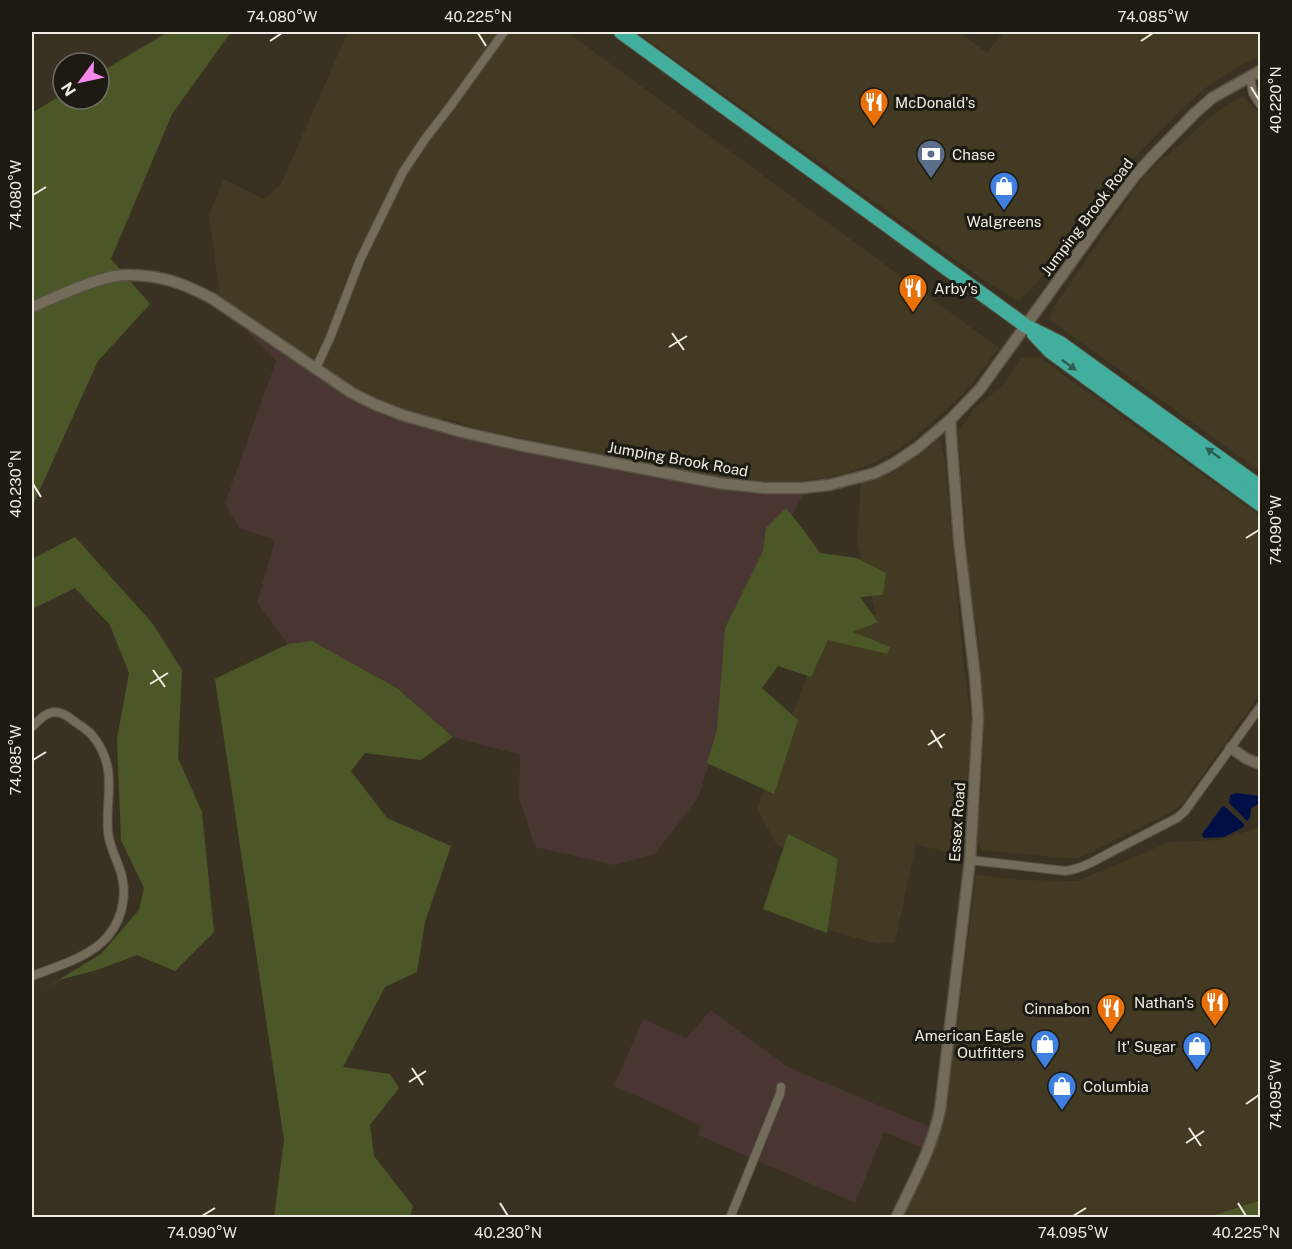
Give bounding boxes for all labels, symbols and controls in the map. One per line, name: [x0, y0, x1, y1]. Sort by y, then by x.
text: 74.080°W: [247, 8, 317, 25]
text: 40.225°N: [444, 8, 512, 25]
text: 74.085°W: [1117, 8, 1189, 25]
north arrow: [51, 51, 111, 111]
text: 40.220°N: [1267, 66, 1284, 134]
text: N: [57, 78, 80, 99]
restaurant icon: McDonald's: [858, 86, 890, 128]
place label: McDonald's: [895, 94, 975, 111]
bank icon: Chase: [915, 138, 947, 180]
place label: Chase: [952, 146, 995, 163]
street label: Jumping Brook Road: [1037, 155, 1137, 279]
text: 74.080°W: [7, 160, 24, 230]
shop icon: Walgreens: [988, 170, 1020, 212]
place label: Walgreens: [967, 213, 1041, 230]
restaurant icon: Arby's: [897, 272, 929, 314]
place label: Arby's: [934, 280, 978, 297]
one-way arrow: [1061, 359, 1077, 371]
street label: Jumping Brook Road: [606, 438, 750, 480]
one-way arrow: [1206, 447, 1222, 459]
text: 40.230°N: [7, 450, 24, 518]
text: 74.090°W: [1267, 495, 1284, 565]
text: 74.085°W: [7, 724, 24, 796]
street label: Essex Road: [946, 782, 968, 862]
restaurant icon: Nathan's: [1199, 986, 1231, 1028]
restaurant icon: Cinnabon: [1095, 992, 1127, 1034]
place label: Nathan's: [1134, 994, 1194, 1011]
place label: Cinnabon: [1024, 1000, 1090, 1017]
place label: American Eagle Outfitters: [914, 1027, 1024, 1061]
shop icon: American Eagle Outfitters: [1029, 1028, 1061, 1070]
shop icon: It' Sugar: [1181, 1030, 1213, 1072]
place label: It' Sugar: [1117, 1038, 1176, 1055]
text: 74.095°W: [1267, 1060, 1284, 1130]
shop icon: Columbia: [1046, 1070, 1078, 1112]
place label: Columbia: [1083, 1078, 1149, 1095]
text: 74.090°W: [167, 1224, 237, 1241]
text: 40.230°N: [474, 1224, 542, 1241]
text: 74.095°W: [1038, 1224, 1108, 1241]
text: 40.225°N: [1212, 1224, 1280, 1241]

